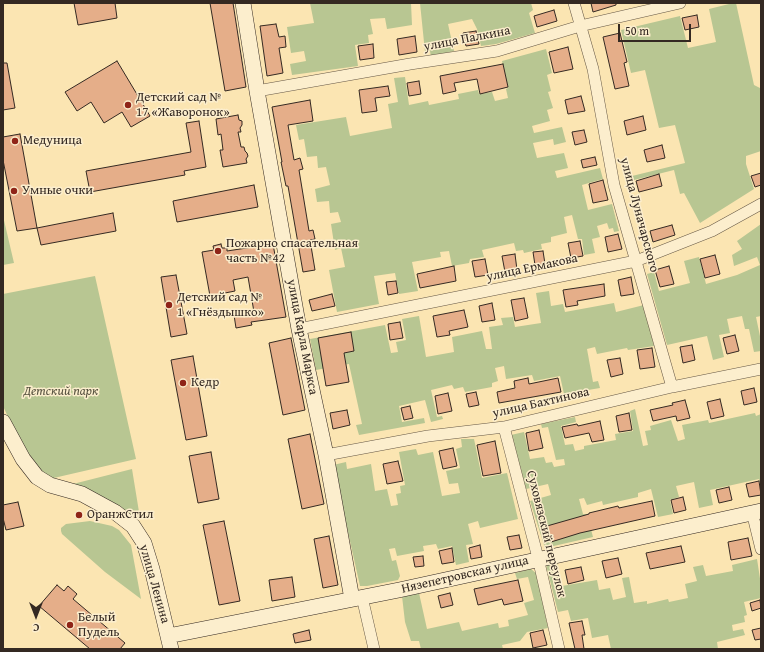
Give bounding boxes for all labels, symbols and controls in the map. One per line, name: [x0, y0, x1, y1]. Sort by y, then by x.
scale bar: [620, 16, 693, 42]
text: 50 m: [625, 22, 649, 39]
street label: улица Палкина: [422, 23, 512, 55]
place label: Детский сад № 17 «Жаворонок»: [136, 90, 230, 121]
marker: Детский сад № 17 «Жаворонок»: [123, 100, 133, 110]
place label: Медуница: [23, 133, 82, 149]
marker: Медуница: [10, 136, 20, 146]
street label: улица Луначарского: [616, 156, 662, 274]
place label: Умные очки: [22, 183, 93, 199]
marker: Умные очки: [9, 186, 19, 196]
place label: Пожарно спасательная часть №42: [226, 236, 358, 267]
marker: Пожарно спасательная часть №42: [213, 246, 223, 256]
street label: улица Ермакова: [485, 251, 579, 285]
street label: улица Карла Маркса: [283, 278, 321, 396]
place label: Детский сад № 1 «Гнёздышко»: [177, 290, 264, 321]
marker: Детский сад № 1 «Гнёздышко»: [164, 300, 174, 310]
place label: Кедр: [191, 375, 219, 391]
marker: Кедр: [178, 378, 188, 388]
park label: Детский парк: [23, 384, 99, 400]
street label: улица Бахтинова: [491, 384, 591, 422]
street label: Суховязский переулок: [523, 469, 569, 599]
place label: ОранжСтил: [87, 507, 153, 523]
marker: ОранжСтил: [74, 510, 84, 520]
street label: улица Ленина: [135, 543, 173, 625]
street label: Нязепетровская улица: [400, 553, 530, 597]
north arrow: [16, 596, 56, 636]
place label: Белый Пудель: [78, 610, 119, 641]
text: С: [33, 620, 39, 636]
marker: Белый Пудель: [65, 620, 75, 630]

